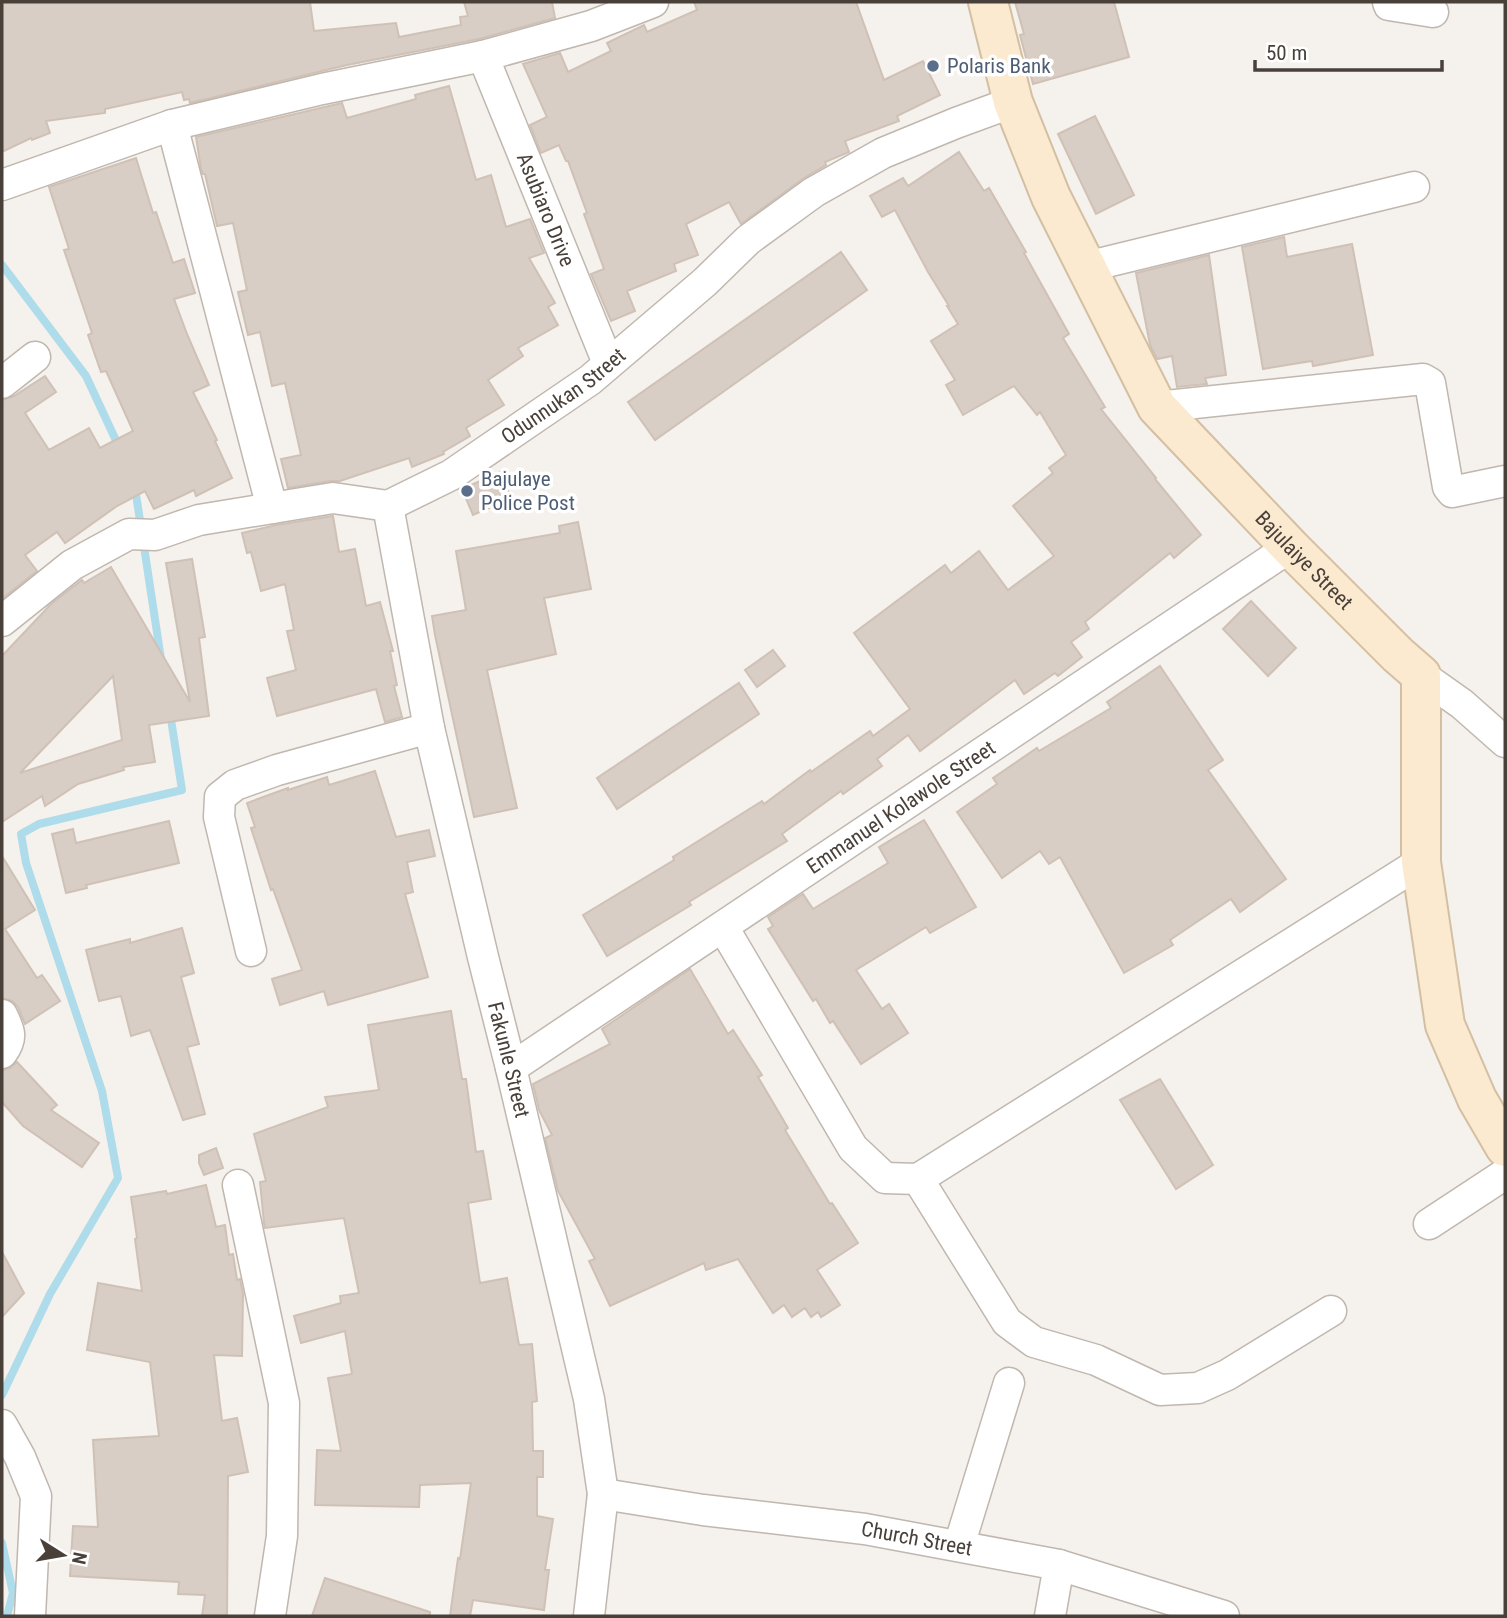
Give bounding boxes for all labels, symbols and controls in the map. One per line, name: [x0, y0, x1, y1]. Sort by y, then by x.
scale bar: [1255, 28, 1442, 72]
text: 50 m: [1266, 41, 1307, 65]
place label: Polaris Bank: [947, 54, 1051, 78]
marker: Polaris Bank: [925, 58, 941, 74]
street label: Asubiaro Drive: [512, 149, 580, 270]
street label: Odunnukan Street: [497, 343, 630, 449]
place label: Bajulaye Police Post: [481, 467, 575, 515]
marker: Bajulaye Police Post: [459, 483, 475, 499]
street label: Bajulaiye Street: [1250, 506, 1358, 615]
street label: Emmanuel Kolawole Street: [802, 736, 1000, 879]
street label: Fakunle Street: [483, 999, 534, 1120]
street label: Church Street: [859, 1517, 974, 1561]
north arrow: [28, 1520, 98, 1590]
text: N: [67, 1550, 92, 1566]

